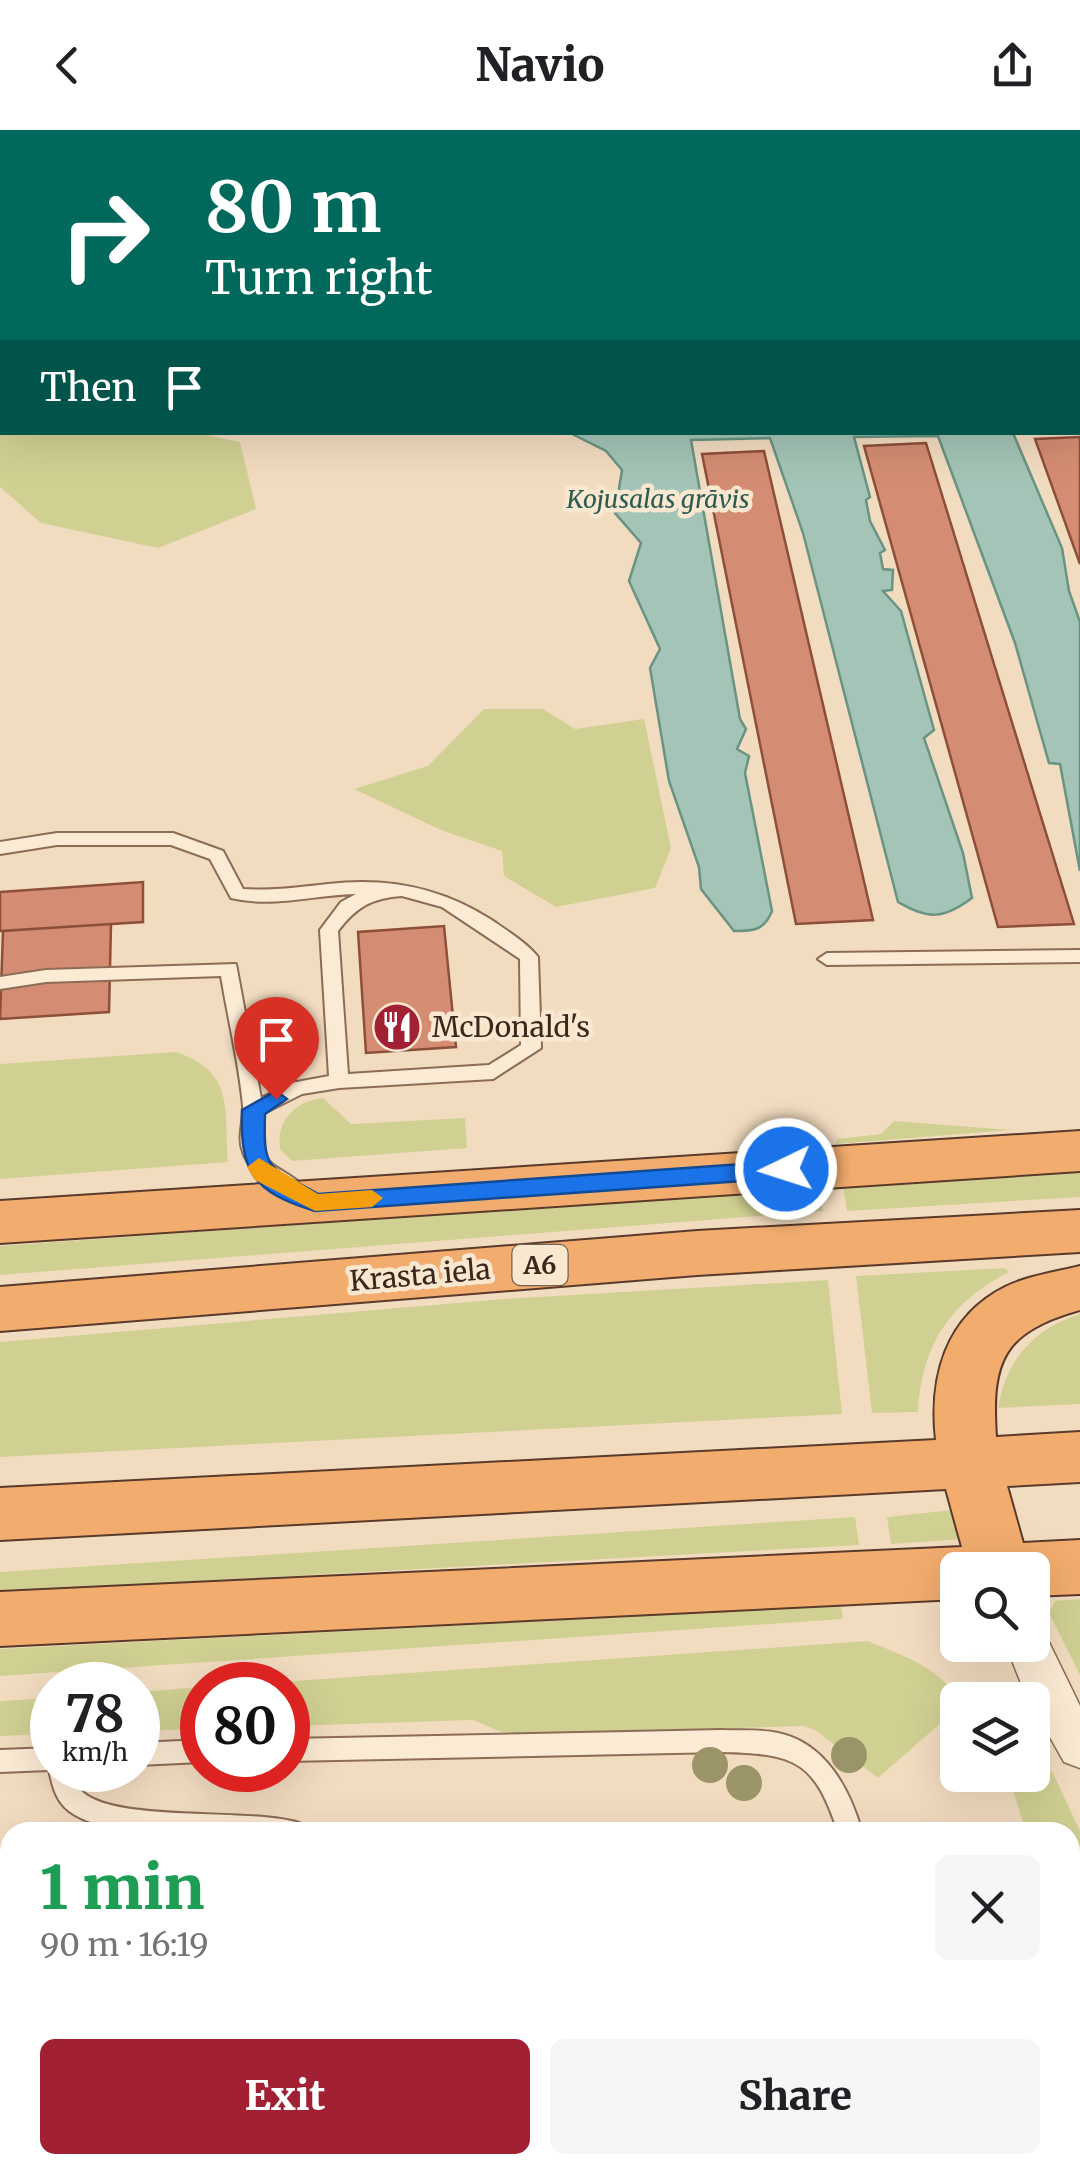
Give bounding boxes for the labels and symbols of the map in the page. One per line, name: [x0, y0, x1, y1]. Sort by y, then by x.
water label: Kojusalas grāvis: [566, 483, 749, 515]
pin: [234, 997, 319, 1100]
restaurant icon: McDonald's: [371, 1001, 423, 1053]
place label: McDonald's: [432, 1009, 590, 1045]
position arrow: [734, 1117, 838, 1221]
road number: A6: [512, 1245, 568, 1285]
street label: Krasta iela: [348, 1251, 492, 1299]
speed limit sign: 80: [180, 1662, 310, 1792]

